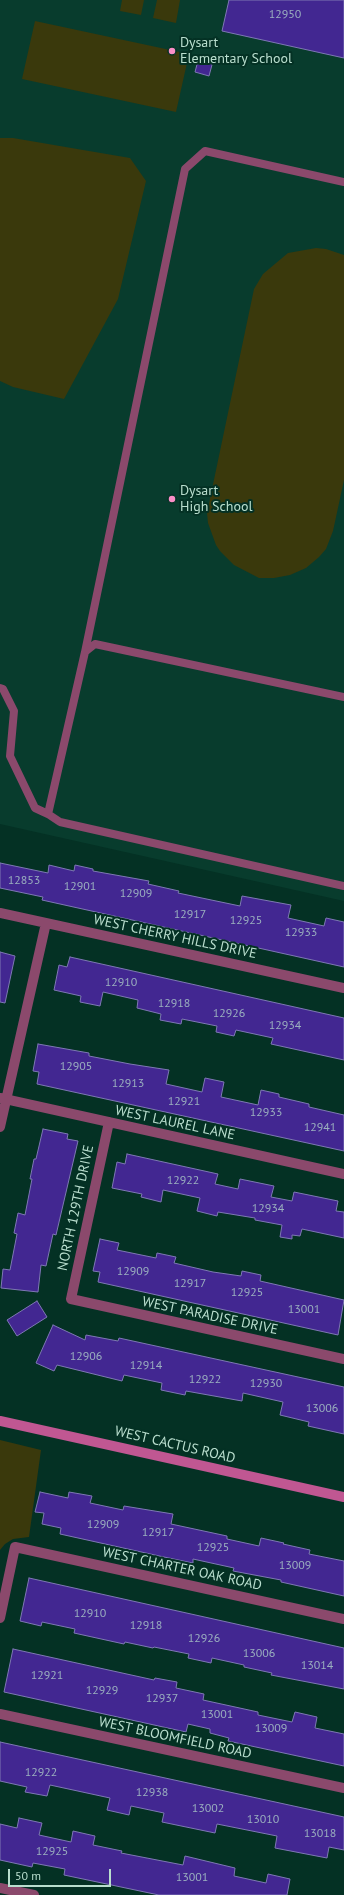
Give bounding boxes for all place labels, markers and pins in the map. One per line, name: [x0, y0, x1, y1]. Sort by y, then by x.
place label: Dysart Elementary School: [180, 35, 292, 68]
marker: Dysart Elementary School: [167, 46, 177, 56]
place label: Dysart High School: [180, 483, 253, 516]
marker: Dysart High School: [167, 494, 177, 504]

